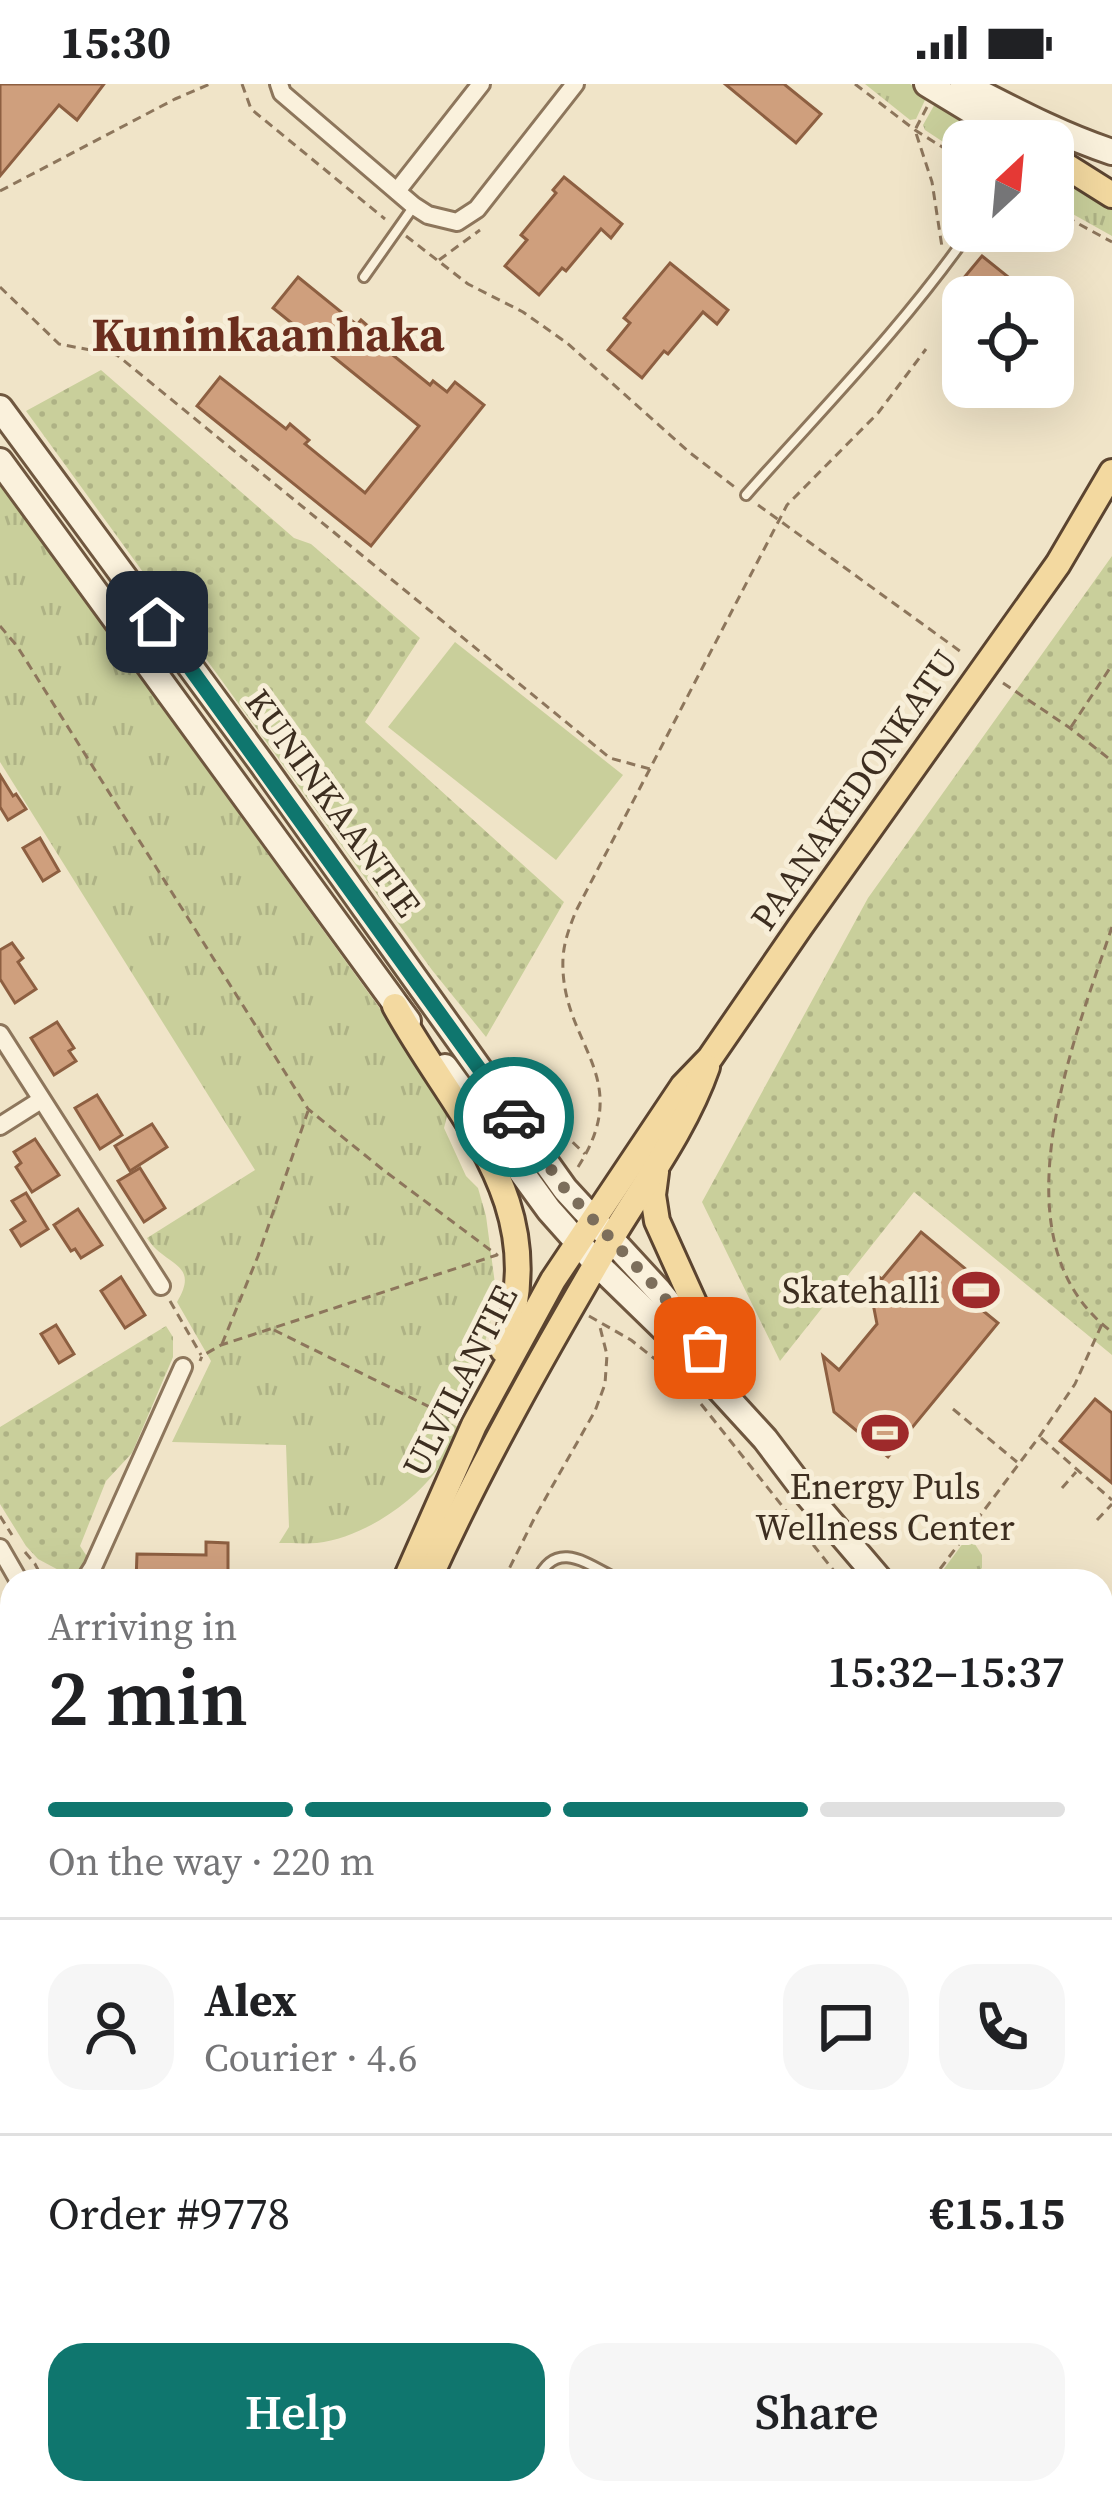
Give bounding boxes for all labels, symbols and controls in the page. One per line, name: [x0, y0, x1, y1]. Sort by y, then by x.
text: 15:30: [60, 11, 171, 73]
north arrow: [942, 120, 1074, 252]
map controls: [942, 120, 1074, 408]
button: locate: [942, 276, 1074, 408]
district label: Kuninkaanhaka: [92, 301, 445, 367]
pin: [106, 571, 208, 673]
icon: home: [124, 589, 190, 655]
street label: PAANAKEDONKATU: [739, 640, 969, 940]
street label: KUNINKAANTIE: [234, 679, 432, 927]
courier: [454, 1057, 574, 1177]
icon: car: [481, 1084, 547, 1150]
sports icon: Skatehalli: [951, 1265, 1001, 1315]
place label: Skatehalli: [782, 1266, 940, 1315]
street label: ULVILANTIE: [391, 1277, 529, 1485]
pin: [654, 1297, 756, 1399]
icon: bag: [672, 1315, 738, 1381]
sports icon: Energy Puls Wellness Center: [860, 1408, 910, 1458]
place label: Energy Puls Wellness Center: [755, 1462, 1015, 1552]
text: Arriving in: [48, 1600, 237, 1653]
text: 15:32–15:37: [827, 1640, 1065, 1702]
text: 2 min: [48, 1644, 248, 1751]
text: On the way · 220 m: [48, 1835, 375, 1888]
button: person: [48, 1964, 174, 2090]
button: chat: [783, 1964, 909, 2090]
button: phone: [939, 1964, 1065, 2090]
text: Alex: [204, 1969, 297, 2031]
text: Courier · 4.6: [204, 2031, 417, 2084]
text: Order #9778: [48, 2182, 290, 2244]
text: €15.15: [930, 2182, 1065, 2244]
button: Help: [48, 2343, 545, 2481]
button: Share: [569, 2343, 1065, 2481]

